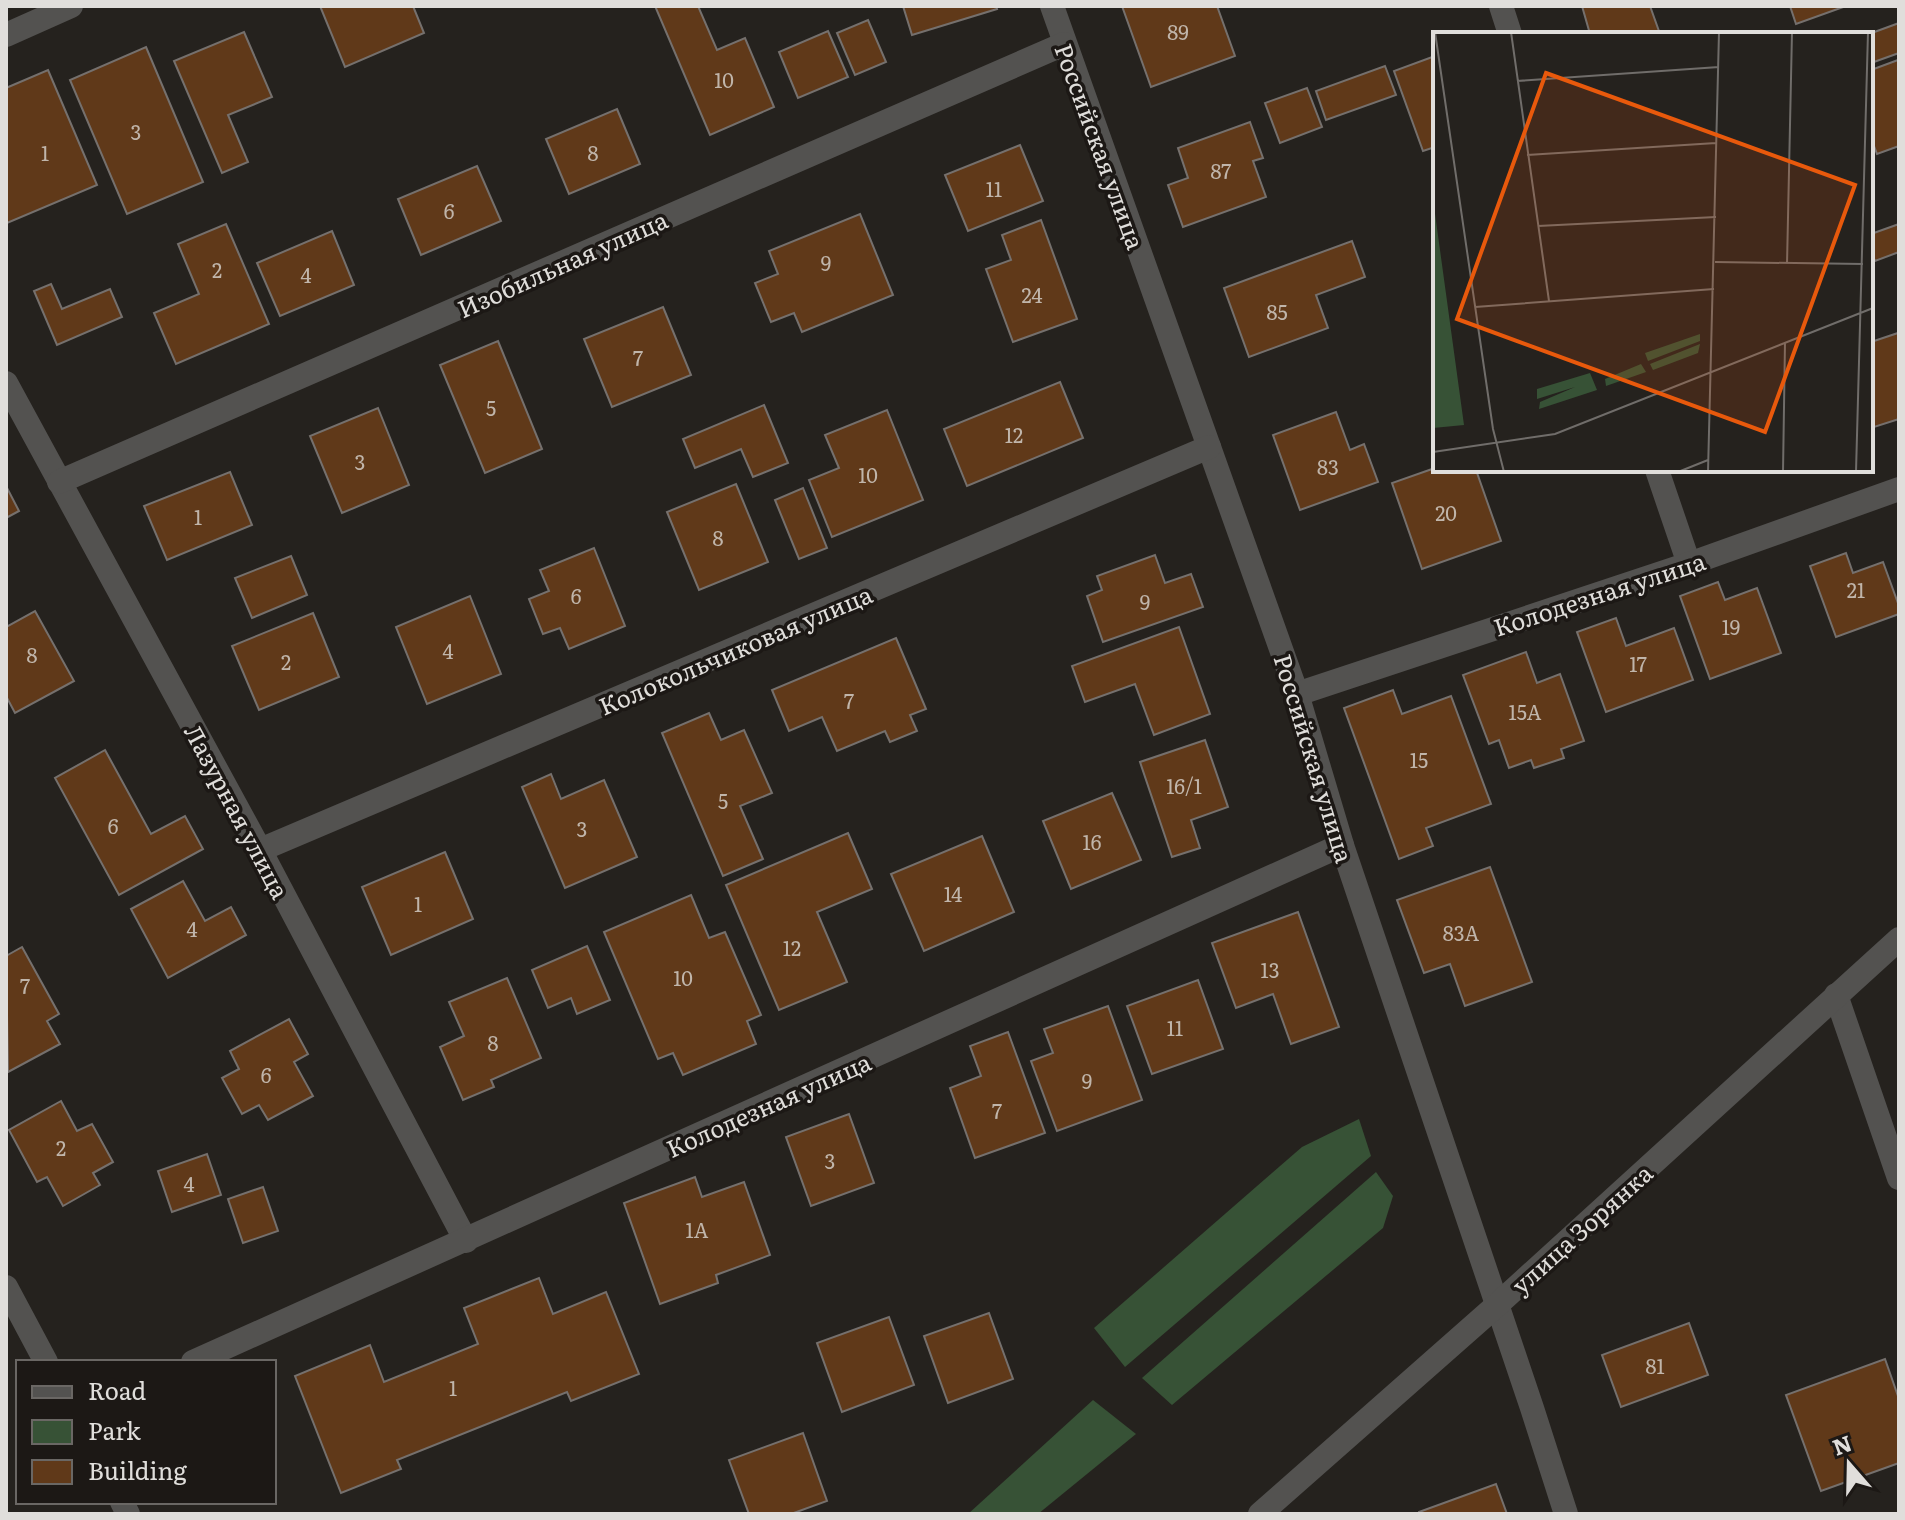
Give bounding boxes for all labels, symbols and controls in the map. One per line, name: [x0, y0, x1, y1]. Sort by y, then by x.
house number: 89: [1167, 16, 1189, 46]
inset map: [1433, 32, 1873, 472]
street label: Российская улица: [1048, 38, 1155, 254]
house number: 10: [714, 64, 734, 94]
house number: 3: [131, 116, 141, 146]
house number: 1: [41, 137, 49, 167]
house number: 8: [587, 137, 599, 167]
house number: 87: [1211, 155, 1231, 185]
house number: 11: [986, 173, 1002, 203]
house number: 6: [444, 195, 455, 225]
street label: Изобильная улица: [451, 201, 673, 325]
house number: 9: [821, 247, 831, 277]
house number: 2: [212, 254, 222, 284]
house number: 4: [300, 259, 312, 289]
house number: 24: [1021, 279, 1043, 309]
house number: 85: [1266, 296, 1288, 326]
house number: 7: [633, 342, 643, 372]
house number: 5: [486, 392, 496, 422]
house number: 12: [1005, 419, 1023, 449]
house number: 3: [355, 446, 365, 476]
house number: 83: [1317, 451, 1339, 481]
house number: 10: [858, 459, 878, 489]
house number: 20: [1435, 497, 1457, 527]
house number: 1: [194, 501, 202, 531]
house number: 8: [712, 522, 724, 552]
street label: Колодезная улица: [1489, 542, 1709, 644]
house number: 21: [1847, 574, 1865, 604]
street label: Колокольчиковая улица: [593, 575, 877, 723]
house number: 6: [571, 580, 582, 610]
house number: 9: [1140, 586, 1150, 616]
house number: 19: [1722, 611, 1740, 641]
house number: 4: [442, 635, 454, 665]
house number: 8: [26, 639, 38, 669]
house number: 2: [281, 646, 291, 676]
house number: 17: [1629, 648, 1647, 678]
street label: Российская улица: [1267, 649, 1363, 867]
house number: 7: [844, 685, 854, 715]
house number: 15А: [1509, 696, 1542, 726]
street label: Лазурная улица: [177, 717, 299, 905]
house number: 15: [1410, 744, 1428, 774]
house number: 16/1: [1166, 770, 1202, 800]
house number: 5: [718, 785, 728, 815]
house number: 6: [108, 810, 119, 840]
house number: 3: [577, 813, 587, 843]
house number: 16: [1083, 826, 1102, 856]
house number: 14: [944, 878, 962, 908]
house number: 1: [414, 888, 422, 918]
house number: 4: [186, 913, 198, 943]
house number: 83А: [1443, 917, 1480, 947]
house number: 12: [783, 932, 801, 962]
house number: 13: [1261, 954, 1279, 984]
house number: 10: [673, 962, 693, 992]
house number: 7: [20, 970, 30, 1000]
house number: 11: [1167, 1012, 1183, 1042]
house number: 8: [487, 1027, 499, 1057]
street label: Колодезная улица: [660, 1043, 876, 1165]
house number: 6: [261, 1059, 272, 1089]
house number: 9: [1082, 1065, 1092, 1095]
house number: 7: [992, 1095, 1002, 1125]
house number: 2: [56, 1132, 66, 1162]
house number: 3: [825, 1145, 835, 1175]
street label: улица Зорянка: [1503, 1155, 1659, 1301]
house number: 4: [183, 1168, 195, 1198]
house number: 1А: [686, 1214, 709, 1244]
house number: 81: [1645, 1350, 1665, 1380]
legend: [16, 1360, 276, 1504]
text: Road: [88, 1372, 147, 1407]
house number: 1: [449, 1372, 457, 1402]
text: Park: [88, 1412, 141, 1447]
north arrow: [1809, 1424, 1889, 1504]
text: N: [1827, 1425, 1856, 1462]
text: Building: [88, 1452, 187, 1487]

